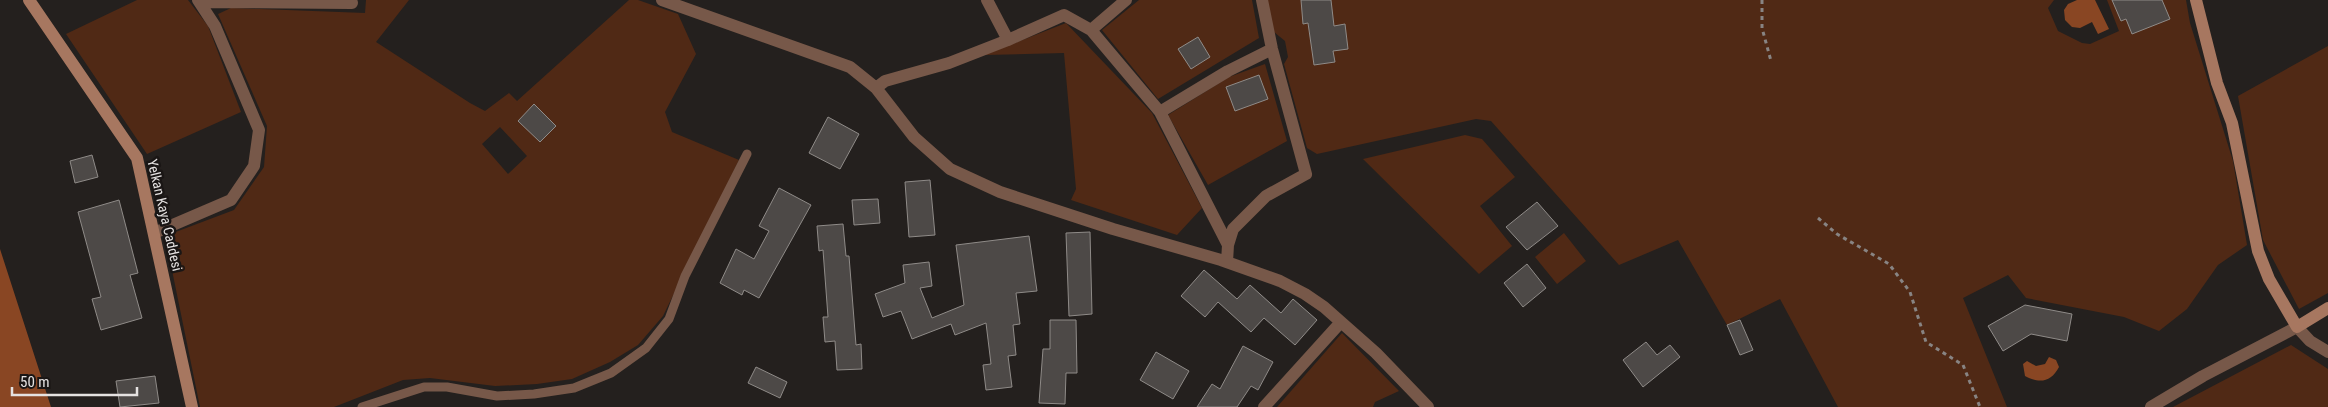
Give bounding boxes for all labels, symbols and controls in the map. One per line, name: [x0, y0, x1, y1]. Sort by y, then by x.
street label: Yelkan Kaya Caddesi: [144, 158, 186, 272]
scale bar: [12, 364, 138, 396]
text: 50 m: [20, 373, 50, 391]

